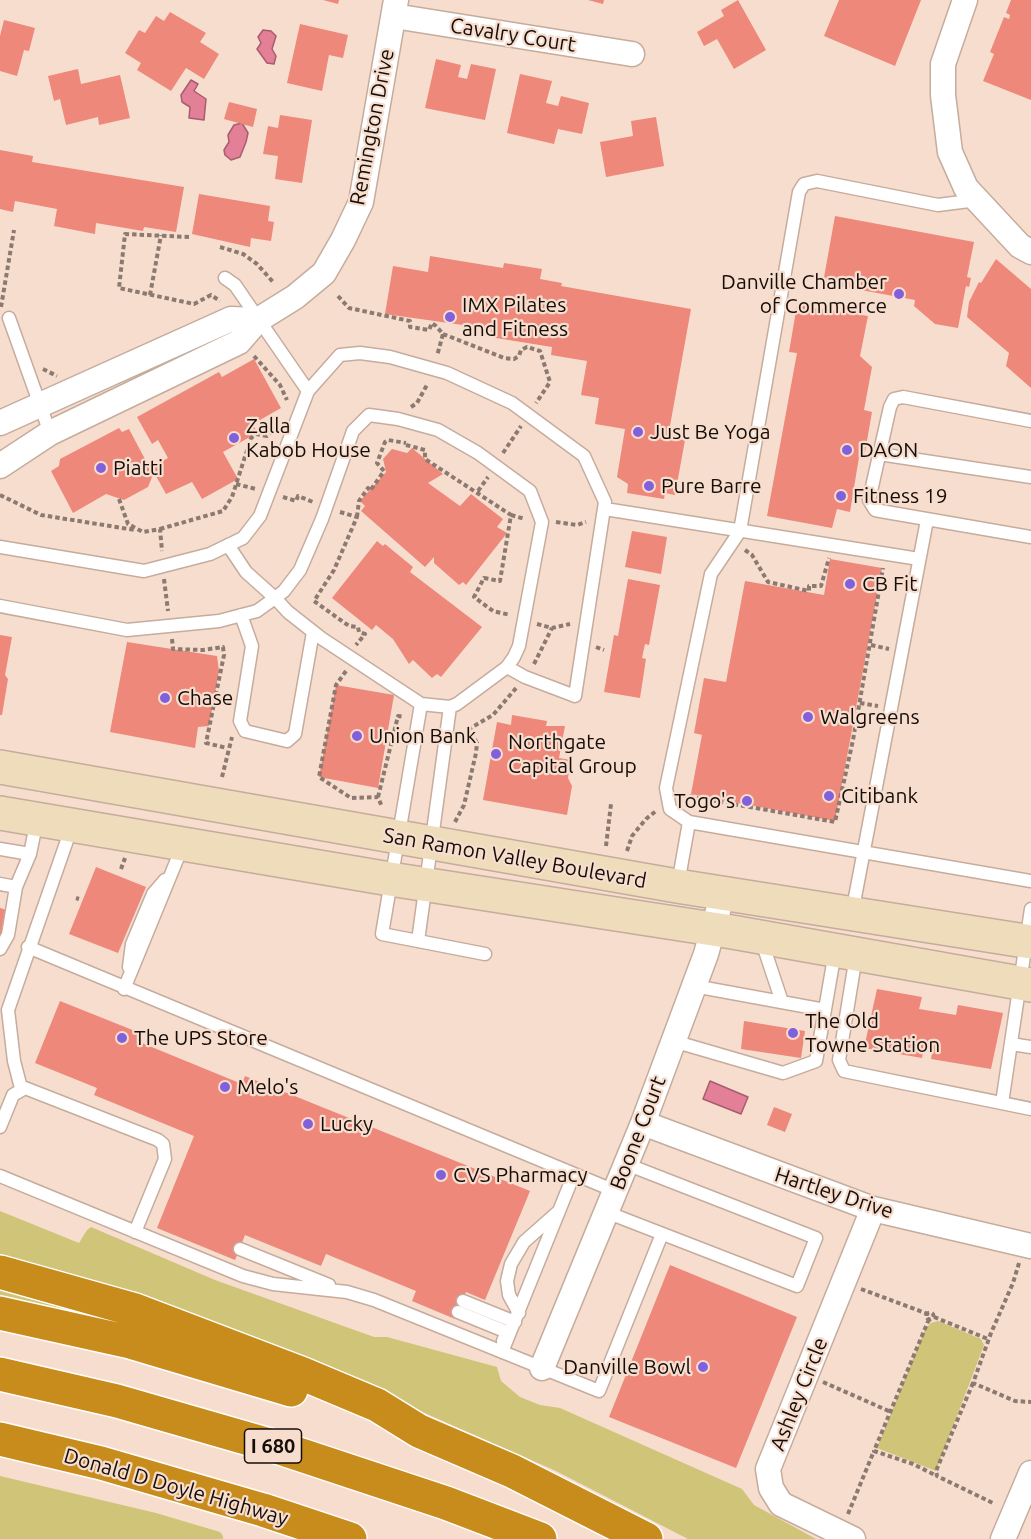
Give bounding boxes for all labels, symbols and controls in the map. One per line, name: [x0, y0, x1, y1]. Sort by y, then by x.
street label: Cavalry Court: [448, 13, 578, 57]
street label: Remington Drive: [344, 47, 400, 207]
place label: Danville Chamber of Commerce: [721, 269, 887, 319]
marker: Danville Chamber of Commerce: [892, 287, 906, 301]
place label: IMX Pilates and Fitness: [462, 292, 568, 342]
marker: IMX Pilates and Fitness: [443, 310, 457, 324]
place label: Zalla Kabob House: [246, 413, 371, 463]
place label: Just Be Yoga: [650, 419, 771, 445]
marker: Just Be Yoga: [631, 425, 645, 439]
marker: Zalla Kabob House: [227, 431, 241, 445]
place label: DAON: [859, 437, 918, 463]
marker: DAON: [840, 443, 854, 457]
place label: Piatti: [113, 455, 163, 481]
marker: Piatti: [94, 461, 108, 475]
place label: Pure Barre: [661, 473, 762, 499]
marker: Pure Barre: [642, 479, 656, 493]
place label: Fitness 19: [853, 483, 948, 509]
marker: Fitness 19: [834, 489, 848, 503]
place label: CB Fit: [862, 571, 917, 597]
marker: CB Fit: [843, 577, 857, 591]
place label: Chase: [177, 685, 233, 711]
marker: Chase: [158, 691, 172, 705]
place label: Walgreens: [820, 704, 920, 730]
marker: Walgreens: [801, 710, 815, 724]
place label: Union Bank: [369, 723, 476, 749]
marker: Union Bank: [350, 729, 364, 743]
place label: Northgate Capital Group: [508, 729, 637, 779]
marker: Northgate Capital Group: [489, 747, 503, 761]
place label: Citibank: [841, 783, 918, 809]
place label: Togo's: [674, 788, 735, 814]
marker: Citibank: [822, 789, 836, 803]
marker: Togo's: [740, 794, 754, 808]
street label: San Ramon Valley Boulevard: [381, 822, 649, 894]
place label: The Old Towne Station: [805, 1008, 940, 1058]
place label: The UPS Store: [134, 1025, 268, 1051]
marker: The Old Towne Station: [786, 1026, 800, 1040]
marker: The UPS Store: [115, 1031, 129, 1045]
street label: Boone Court: [605, 1073, 671, 1193]
place label: Melo's: [237, 1074, 298, 1100]
marker: Melo's: [218, 1080, 232, 1094]
place label: Lucky: [320, 1111, 373, 1137]
marker: Lucky: [301, 1117, 315, 1131]
place label: CVS Pharmacy: [453, 1162, 588, 1188]
street label: Hartley Drive: [771, 1162, 897, 1224]
marker: CVS Pharmacy: [434, 1168, 448, 1182]
street label: Ashley Circle: [765, 1334, 833, 1454]
place label: Danville Bowl: [563, 1354, 691, 1380]
marker: Danville Bowl: [696, 1360, 710, 1374]
road number: I 680: [244, 1429, 302, 1463]
street label: Donald D Doyle Highway: [61, 1443, 291, 1531]

